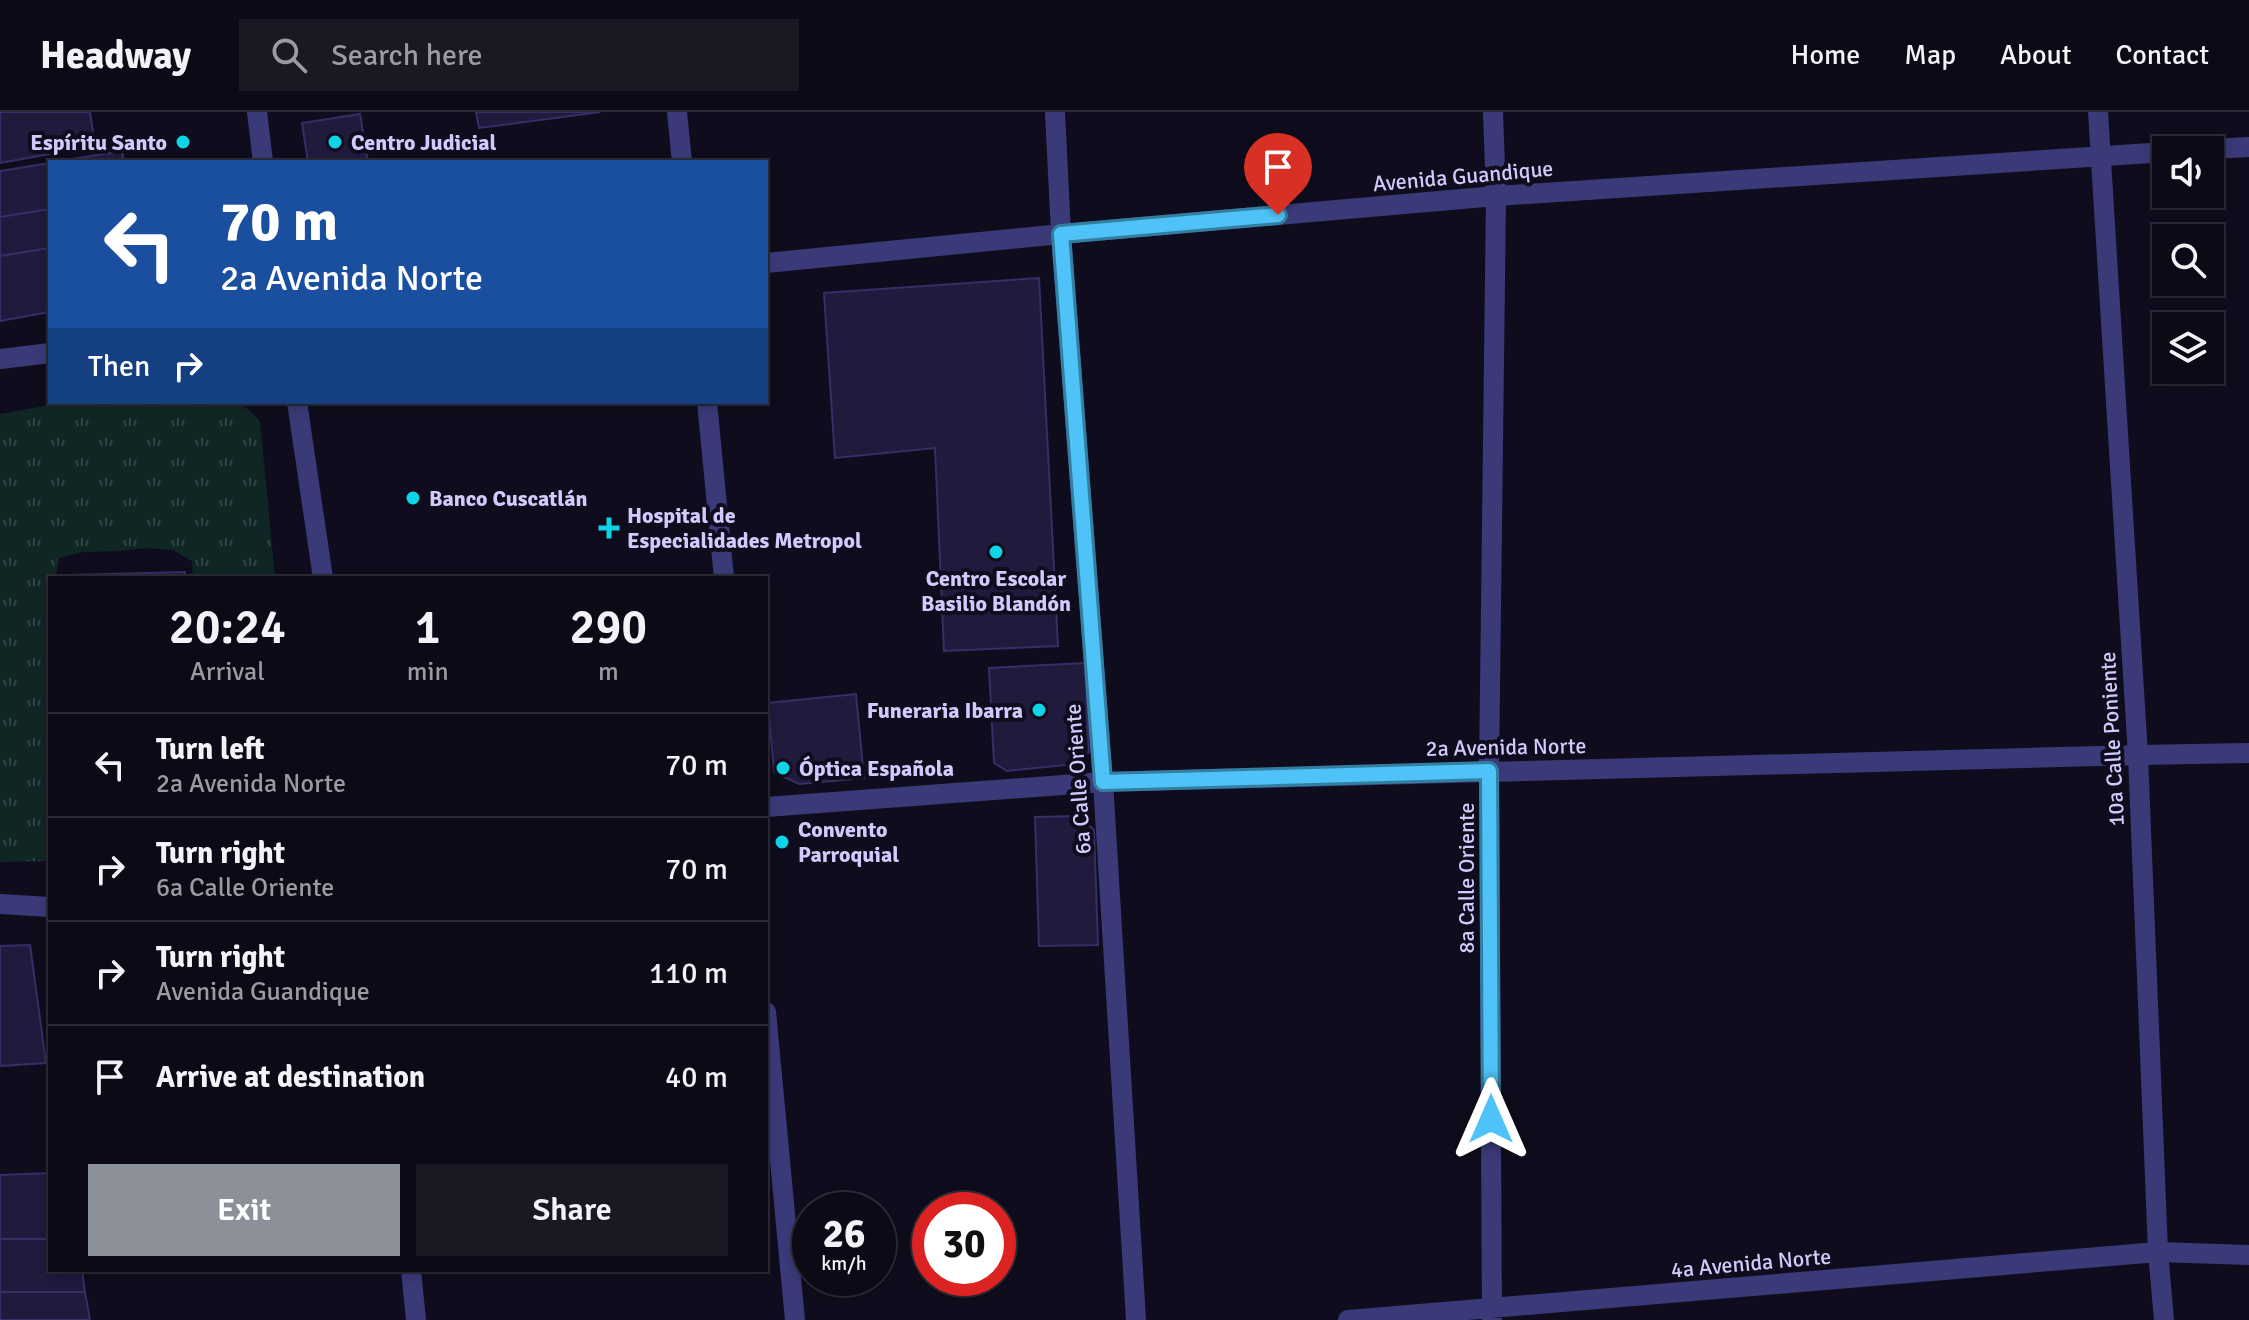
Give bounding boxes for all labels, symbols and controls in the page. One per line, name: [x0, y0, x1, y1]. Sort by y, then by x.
search box: [239, 19, 799, 91]
text: Headway: [40, 32, 191, 79]
icon: search: [267, 33, 311, 77]
text: Search here: [331, 37, 482, 74]
text: Home: [1791, 38, 1860, 72]
text: Map: [1904, 38, 1956, 72]
text: About: [2000, 38, 2072, 72]
text: Contact: [2116, 38, 2209, 72]
place label: Espíritu Santo: [30, 129, 167, 156]
place label: Centro Judicial: [351, 129, 497, 156]
marker: Espíritu Santo: [174, 133, 192, 151]
marker: Centro Judicial: [326, 133, 344, 151]
pin: [1244, 133, 1312, 215]
map controls: [2152, 136, 2224, 384]
button: sound: [2152, 136, 2224, 208]
icon: arrive: [1256, 145, 1300, 189]
street label: Avenida Guandique: [1372, 155, 1554, 197]
text: 70 m: [220, 187, 338, 256]
icon: left: [88, 192, 192, 296]
button: search: [2152, 224, 2224, 296]
text: 2a Avenida Norte: [220, 256, 483, 301]
button: layers: [2152, 312, 2224, 384]
icon: right: [166, 344, 210, 388]
text: Then: [88, 348, 150, 385]
place label: Banco Cuscatlán: [429, 485, 588, 512]
marker: Banco Cuscatlán: [404, 489, 422, 507]
place label: Hospital de Especialidades Metropol: [627, 502, 862, 554]
marker: Hospital de Especialidades Metropol: [598, 517, 620, 539]
marker: Centro Escolar Basilio Blandón: [987, 543, 1005, 561]
place label: Centro Escolar Basilio Blandón: [921, 565, 1071, 617]
text: 20:24: [169, 598, 286, 657]
text: 1: [415, 598, 441, 657]
text: 290: [569, 598, 647, 657]
street label: 10a Calle Poniente: [2094, 651, 2130, 827]
text: Arrival: [190, 656, 265, 688]
text: min: [407, 656, 449, 688]
text: m: [598, 656, 619, 688]
place label: Funeraria Ibarra: [867, 697, 1023, 724]
marker: Funeraria Ibarra: [1030, 701, 1048, 719]
street label: 6a Calle Oriente: [1059, 703, 1097, 855]
text: Turn left: [156, 731, 265, 768]
street label: 2a Avenida Norte: [1425, 732, 1587, 762]
icon: left: [88, 743, 132, 787]
text: 70 m: [665, 747, 728, 784]
place label: Óptica Española: [799, 755, 954, 782]
marker: Óptica Española: [774, 759, 792, 777]
text: 2a Avenida Norte: [156, 768, 346, 800]
street label: 8a Calle Oriente: [1453, 803, 1480, 953]
place label: Convento Parroquial: [798, 816, 899, 868]
marker: Convento Parroquial: [773, 833, 791, 851]
text: Turn right: [156, 835, 285, 872]
icon: right: [88, 847, 132, 891]
text: 70 m: [665, 851, 728, 888]
text: 6a Calle Oriente: [156, 872, 334, 904]
text: Turn right: [156, 939, 285, 976]
icon: right: [88, 951, 132, 995]
text: 110 m: [649, 955, 728, 992]
text: Avenida Guandique: [156, 976, 370, 1008]
icon: arrive: [88, 1055, 132, 1099]
text: Arrive at destination: [156, 1059, 425, 1096]
text: 40 m: [665, 1059, 728, 1096]
position arrow: [1449, 1077, 1533, 1161]
button: Exit: [88, 1164, 400, 1256]
button: Share: [416, 1164, 728, 1256]
speed limit sign: 30: [912, 1192, 1016, 1296]
text: 26: [822, 1209, 866, 1259]
street label: 4a Avenida Norte: [1670, 1243, 1832, 1283]
text: km/h: [821, 1251, 867, 1276]

